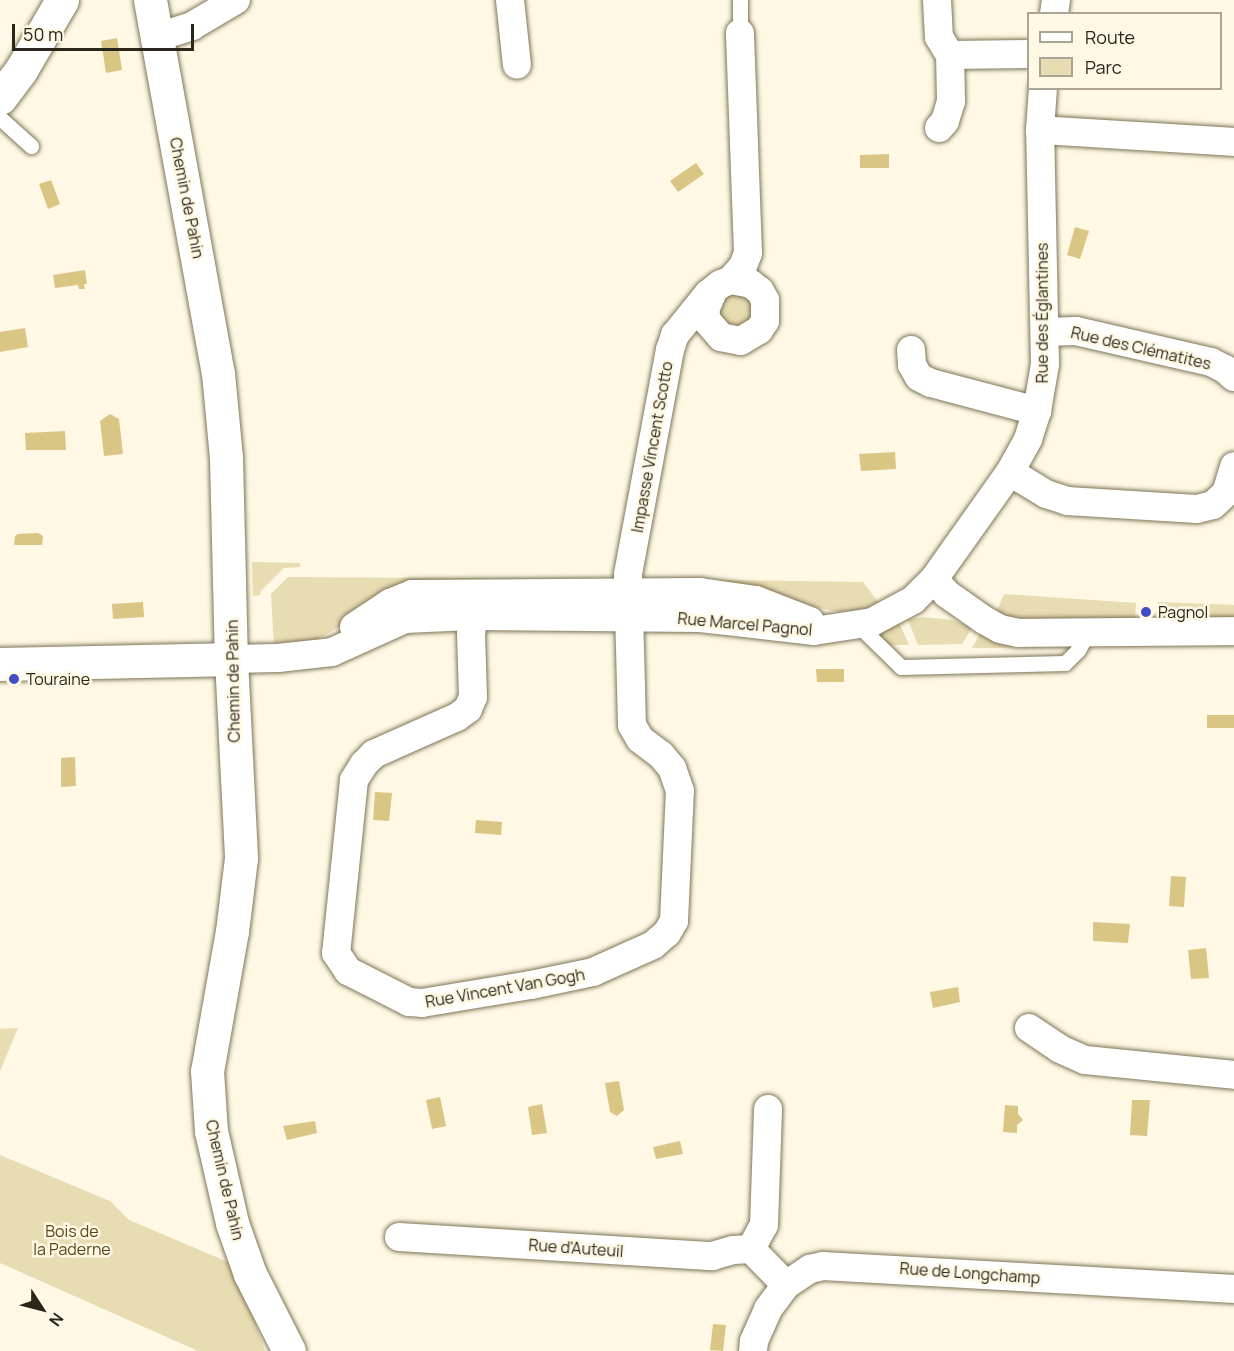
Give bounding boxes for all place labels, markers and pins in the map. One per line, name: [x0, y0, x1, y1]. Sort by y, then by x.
place label: Pagnol: [1158, 602, 1208, 622]
marker: Pagnol: [1139, 605, 1153, 619]
place label: Touraine: [26, 669, 90, 689]
marker: Touraine: [7, 672, 21, 686]

